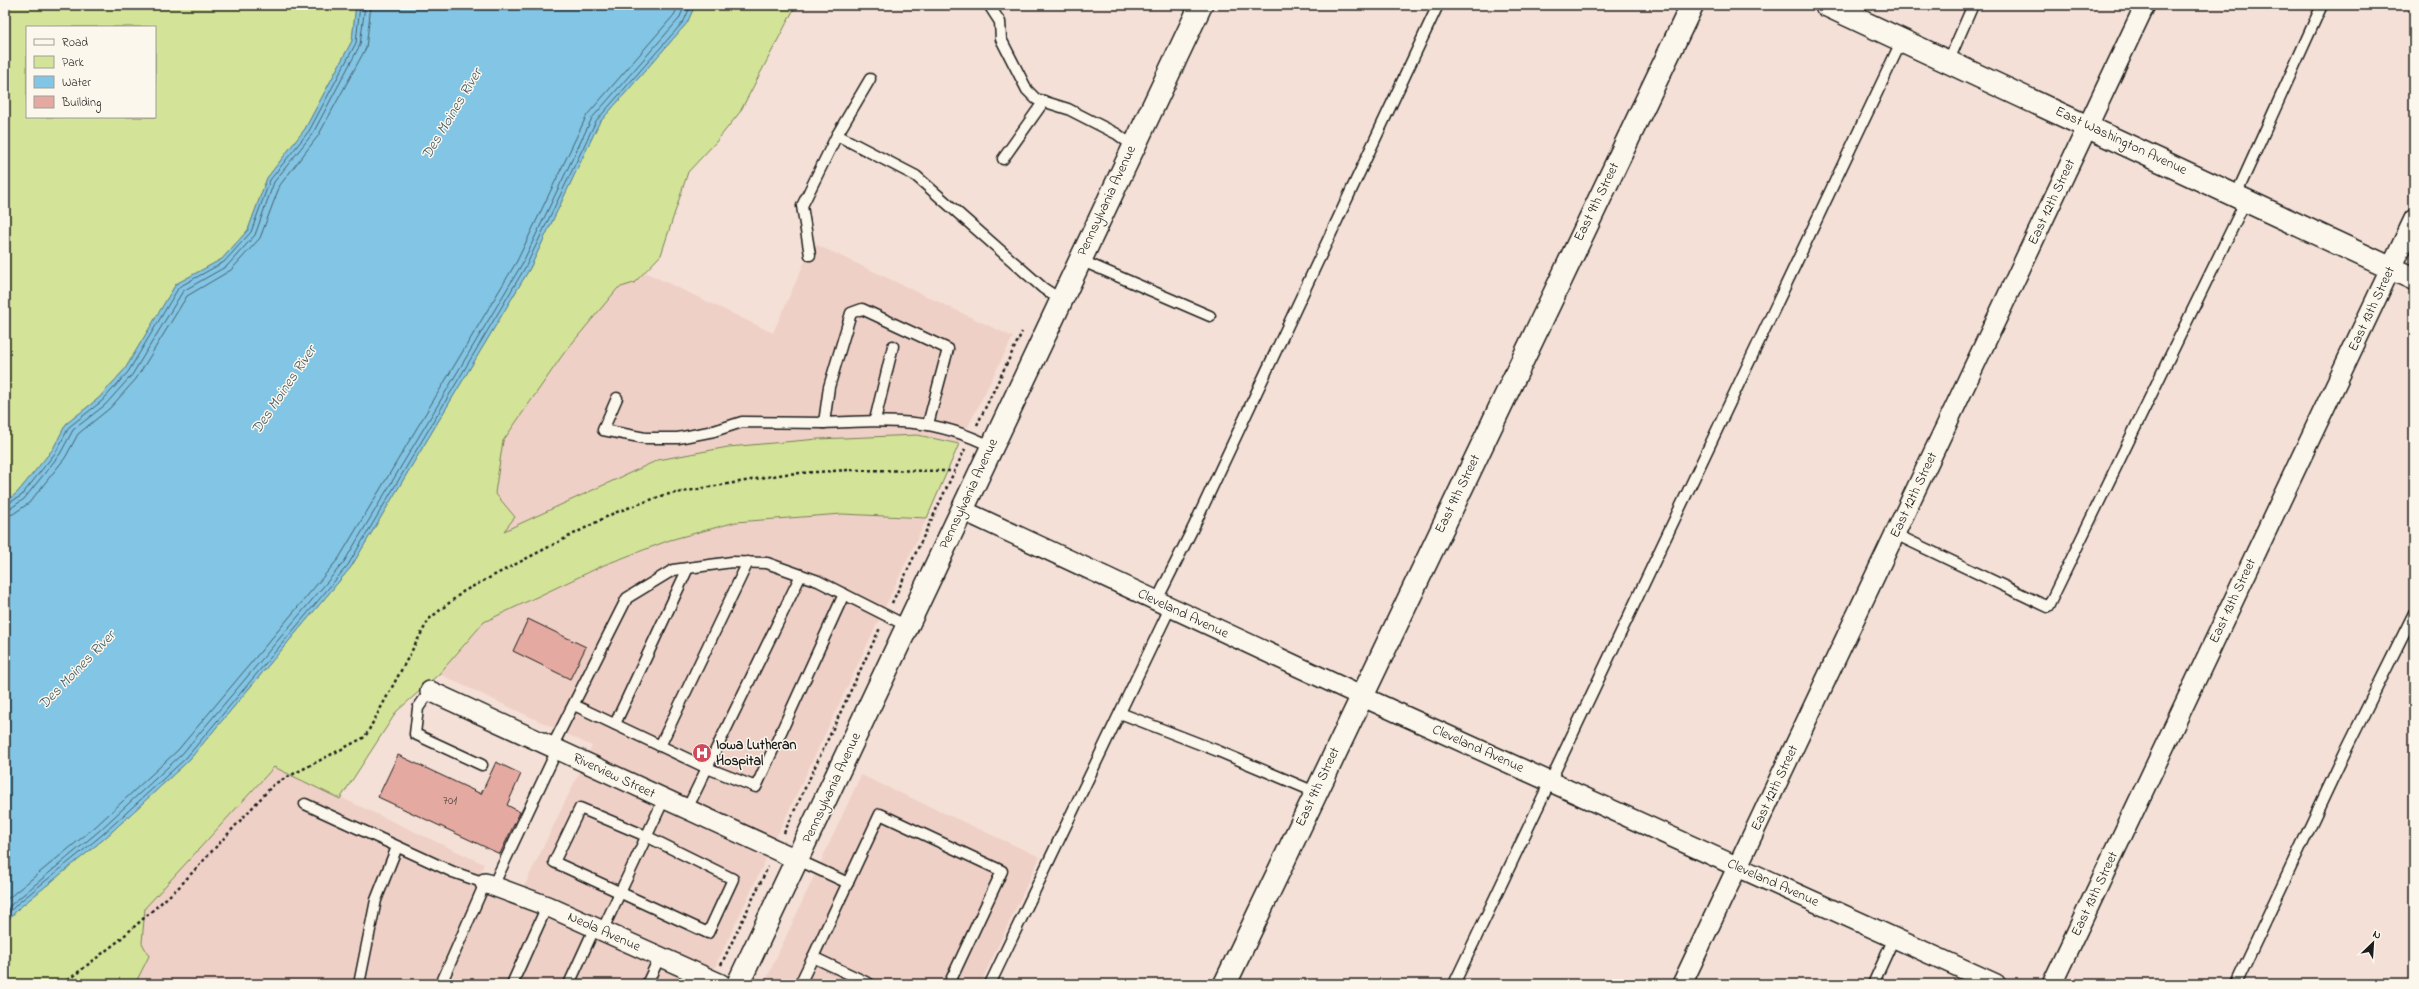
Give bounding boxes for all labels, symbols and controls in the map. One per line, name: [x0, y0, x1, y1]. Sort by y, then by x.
legend: [26, 26, 156, 118]
text: Road: [62, 34, 88, 52]
text: Park: [62, 54, 84, 72]
water label: Des Moines River: [416, 62, 489, 164]
text: Water: [62, 74, 91, 92]
text: Building: [61, 94, 101, 113]
street label: East Washington Avenue: [2051, 101, 2191, 182]
street label: Pennsylvania Avenue: [1072, 142, 1143, 260]
street label: East 12th Street: [2023, 155, 2081, 249]
street label: East 9th Street: [1569, 159, 1625, 245]
street label: East 13th Street: [2343, 263, 2401, 355]
water label: Des Moines River: [246, 339, 323, 439]
street label: Pennsylvania Avenue: [934, 435, 1005, 553]
street label: East 12th Street: [1885, 448, 1943, 542]
street label: East 9th Street: [1430, 451, 1486, 537]
street label: East 13th Street: [2204, 555, 2262, 647]
street label: Cleveland Avenue: [1134, 584, 1233, 645]
water label: Des Moines River: [33, 624, 122, 715]
street label: Cleveland Avenue: [1429, 719, 1528, 779]
street label: Pennsylvania Avenue: [797, 729, 868, 847]
place label: Iowa Lutheran Hospital: [716, 735, 796, 772]
street label: East 12th Street: [1746, 741, 1804, 835]
hospital icon: Iowa Lutheran Hospital: [691, 742, 713, 764]
street label: East 9th Street: [1290, 743, 1346, 830]
street label: Riverview Street: [569, 748, 659, 804]
house number: 701: [443, 792, 457, 810]
street label: East 13th Street: [2066, 848, 2124, 940]
street label: Cleveland Avenue: [1724, 853, 1823, 913]
street label: Neola Avenue: [564, 907, 644, 958]
north arrow: [2353, 923, 2393, 963]
text: N: [2370, 926, 2384, 944]

